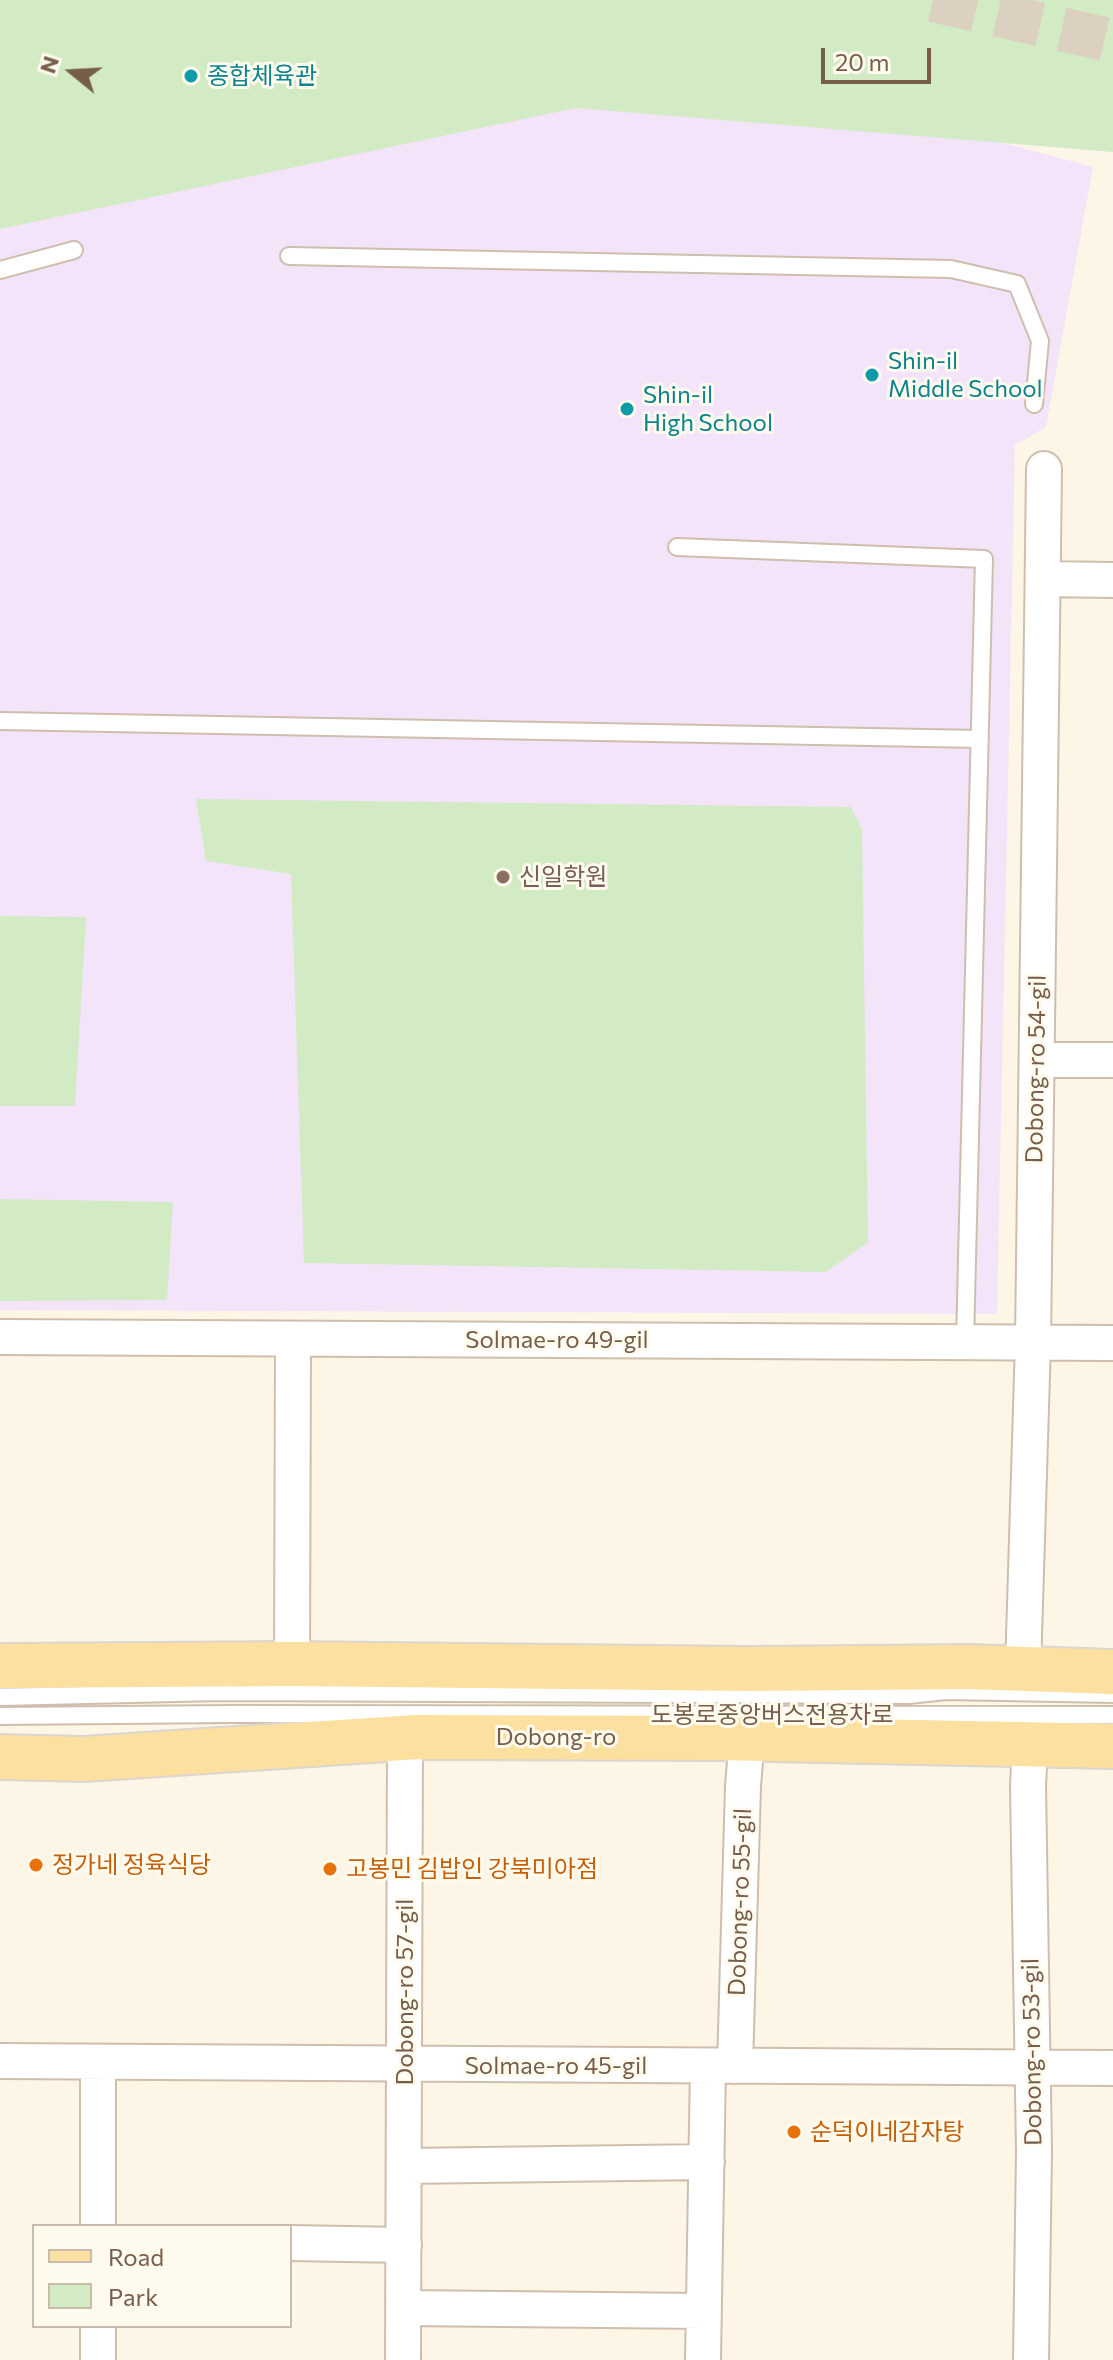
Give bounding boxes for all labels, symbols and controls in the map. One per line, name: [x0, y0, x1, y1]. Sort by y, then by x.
north arrow: [32, 32, 112, 112]
scale bar: [825, 32, 935, 82]
text: 20 m: [835, 47, 889, 76]
text: N: [33, 52, 64, 76]
place label: 종합체육관: [207, 62, 317, 90]
marker: 종합체육관: [182, 67, 200, 85]
place label: Shin-il Middle School: [888, 347, 1043, 403]
marker: Shin-il Middle School: [863, 366, 881, 384]
place label: Shin-il High School: [643, 381, 773, 437]
marker: Shin-il High School: [618, 400, 636, 418]
place label: 신일학원: [519, 863, 607, 891]
marker: 신일학원: [494, 868, 512, 886]
street label: Dobong-ro 54-gil: [1020, 974, 1052, 1164]
street label: Solmae-ro 49-gil: [465, 1326, 649, 1354]
street label: 도봉로중앙버스전용차로: [651, 1701, 893, 1729]
street label: Dobong-ro: [496, 1723, 616, 1751]
street label: Dobong-ro 55-gil: [722, 1808, 758, 1996]
place label: 정가네 정육식당: [52, 1851, 211, 1879]
place label: 고봉민 김밥인 강북미아점: [346, 1855, 598, 1883]
marker: 정가네 정육식당: [27, 1856, 45, 1874]
marker: 고봉민 김밥인 강북미아점: [321, 1860, 339, 1878]
street label: Dobong-ro 57-gil: [391, 1899, 419, 2085]
street label: Dobong-ro 53-gil: [1016, 1958, 1048, 2146]
street label: Solmae-ro 45-gil: [465, 2052, 647, 2080]
place label: 순덕이네감자탕: [810, 2118, 965, 2146]
marker: 순덕이네감자탕: [785, 2123, 803, 2141]
legend: [32, 2224, 292, 2328]
text: Road: [108, 2242, 164, 2271]
text: Park: [108, 2282, 158, 2311]

